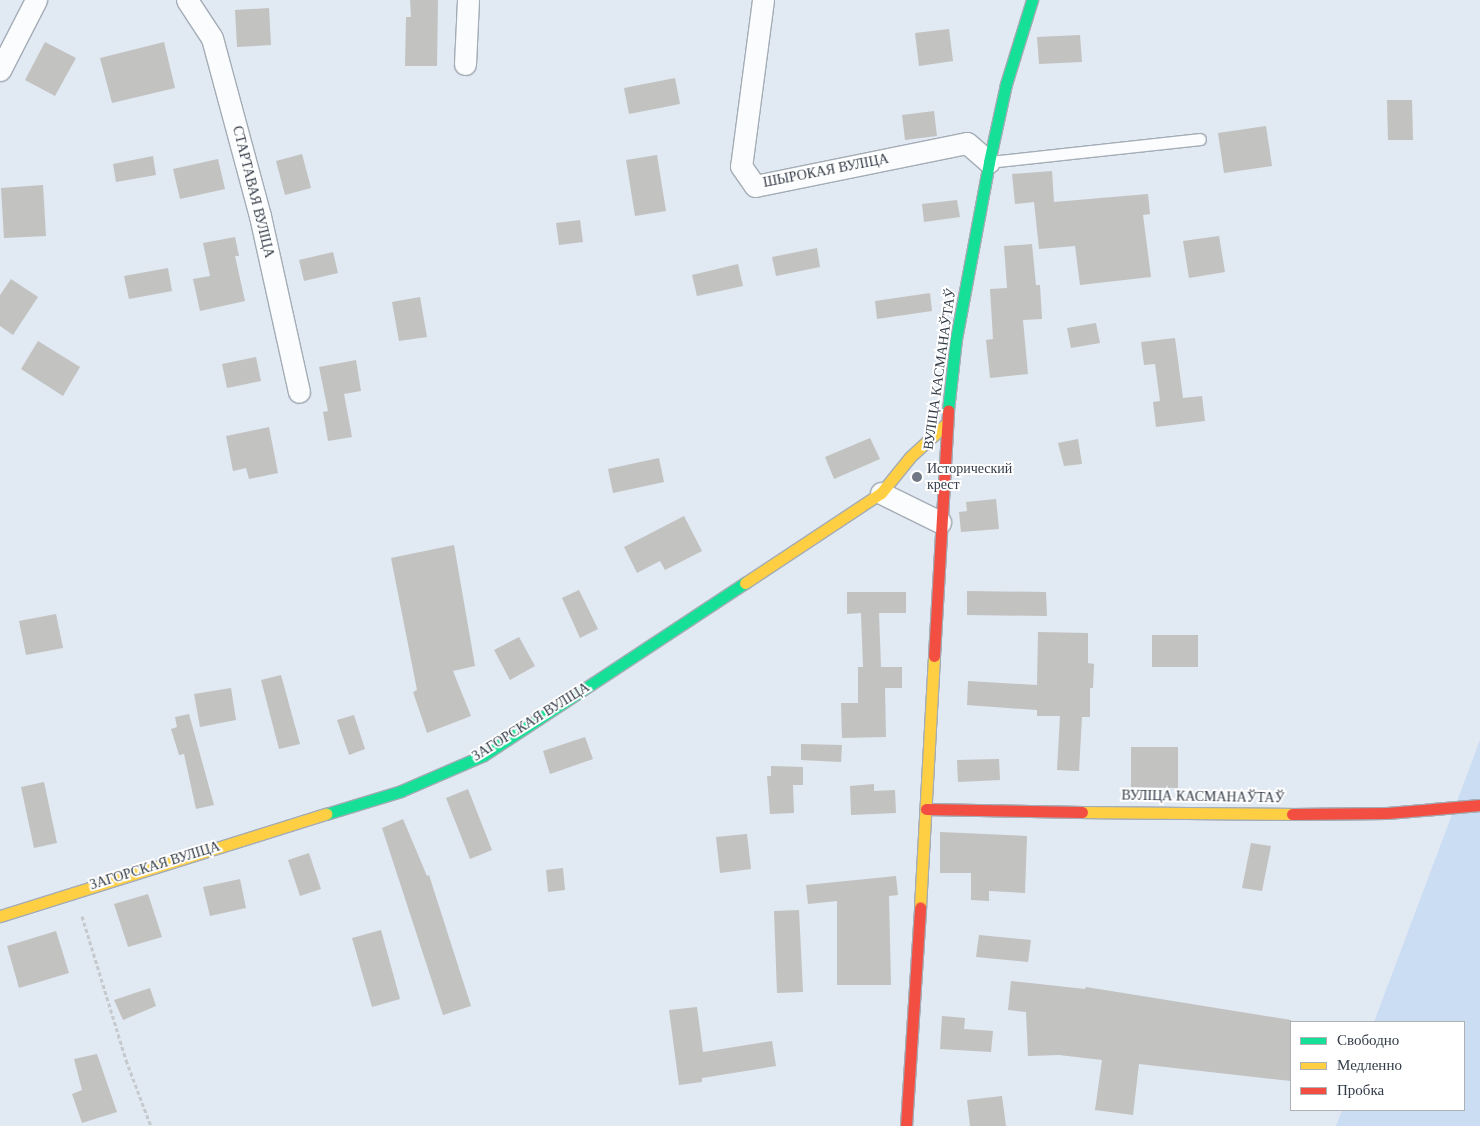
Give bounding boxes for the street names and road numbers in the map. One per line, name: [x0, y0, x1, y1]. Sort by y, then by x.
street label: СТАРТАВАЯ ВУЛІЦА: [228, 124, 278, 260]
street label: ШЫРОКАЯ ВУЛІЦА: [762, 151, 890, 191]
street label: ВУЛІЦА КАСМАНАЎТАЎ: [920, 287, 960, 451]
street label: ЗАГОРСКАЯ ВУЛІЦА: [469, 679, 593, 765]
street label: ВУЛІЦА КАСМАНАЎТАЎ: [1121, 787, 1285, 807]
street label: ЗАГОРСКАЯ ВУЛІЦА: [88, 838, 222, 894]

